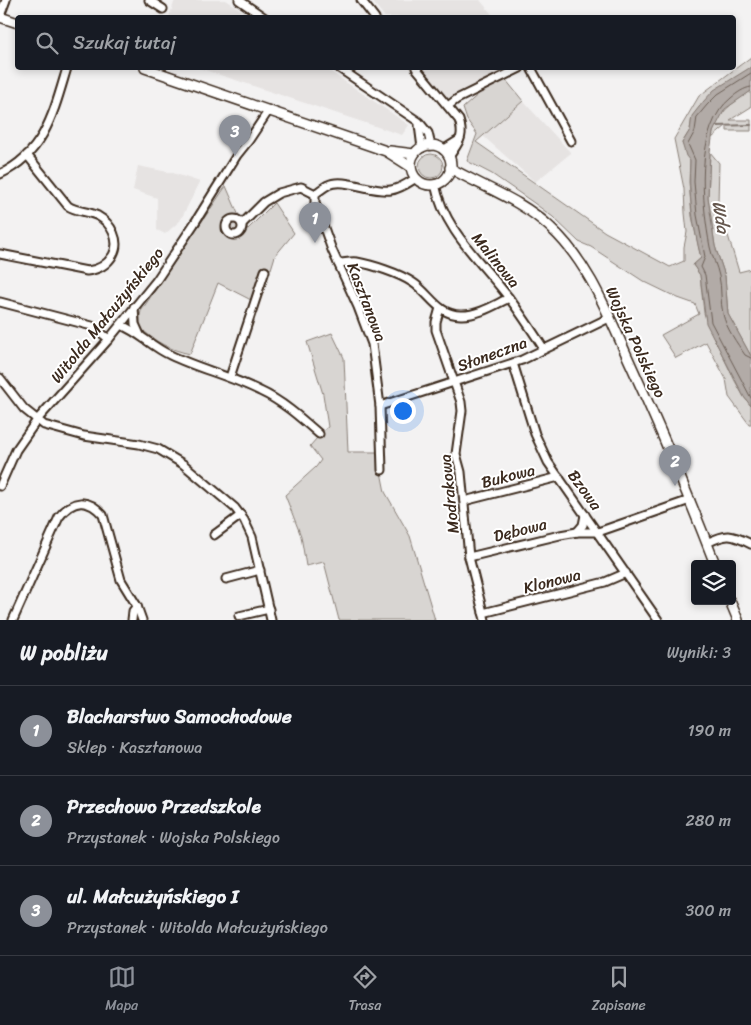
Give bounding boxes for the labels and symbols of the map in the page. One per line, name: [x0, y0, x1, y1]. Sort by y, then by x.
pin: 3: [219, 115, 251, 156]
water label: Wda: [703, 198, 740, 237]
pin: 1: [299, 202, 331, 243]
street label: Malinowa: [464, 225, 528, 295]
street label: Witolda Małcużyńskiego: [43, 240, 171, 390]
street label: Kasztanowa: [339, 258, 395, 346]
street label: Wojska Polskiego: [597, 281, 675, 403]
street label: Słoneczna: [453, 328, 531, 380]
your location: [390, 398, 416, 424]
pin: 2: [659, 445, 691, 486]
street label: Modrakowa: [430, 453, 468, 535]
street label: Bukowa: [478, 455, 538, 497]
street label: Bzowa: [560, 463, 610, 517]
street label: Dębowa: [490, 509, 551, 551]
street label: Klonowa: [520, 560, 584, 602]

